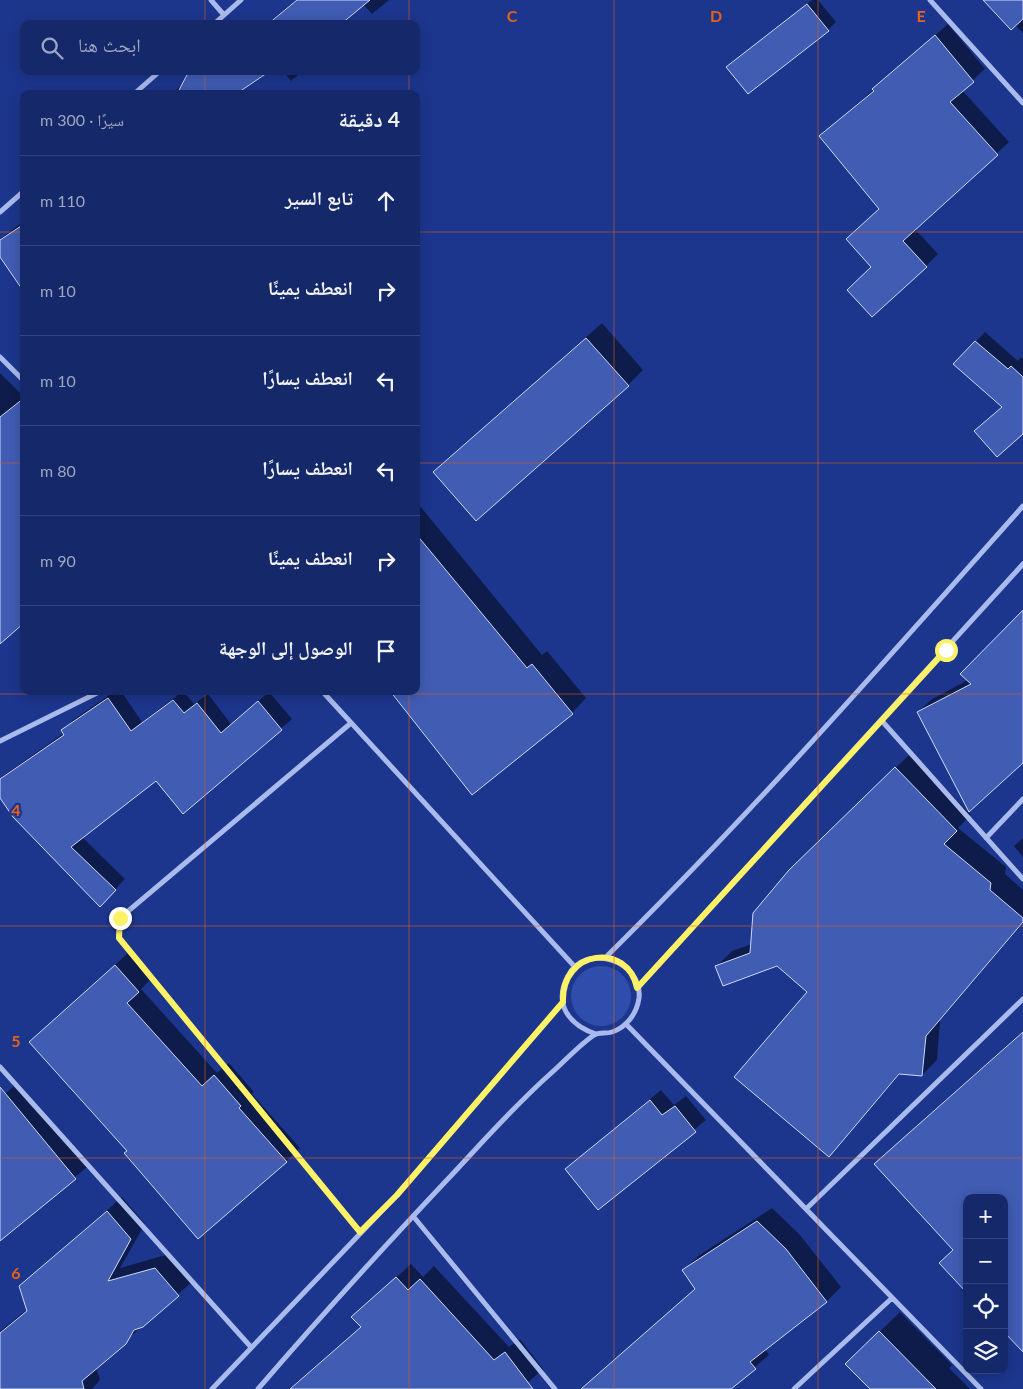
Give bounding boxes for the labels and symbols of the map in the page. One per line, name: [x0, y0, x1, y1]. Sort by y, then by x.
text: C: [507, 6, 518, 25]
text: D: [710, 6, 722, 25]
text: E: [916, 6, 926, 25]
route start: [935, 639, 958, 662]
text: 4: [11, 800, 21, 819]
route end: [109, 907, 132, 930]
text: 5: [11, 1031, 21, 1050]
text: 6: [11, 1263, 21, 1282]

